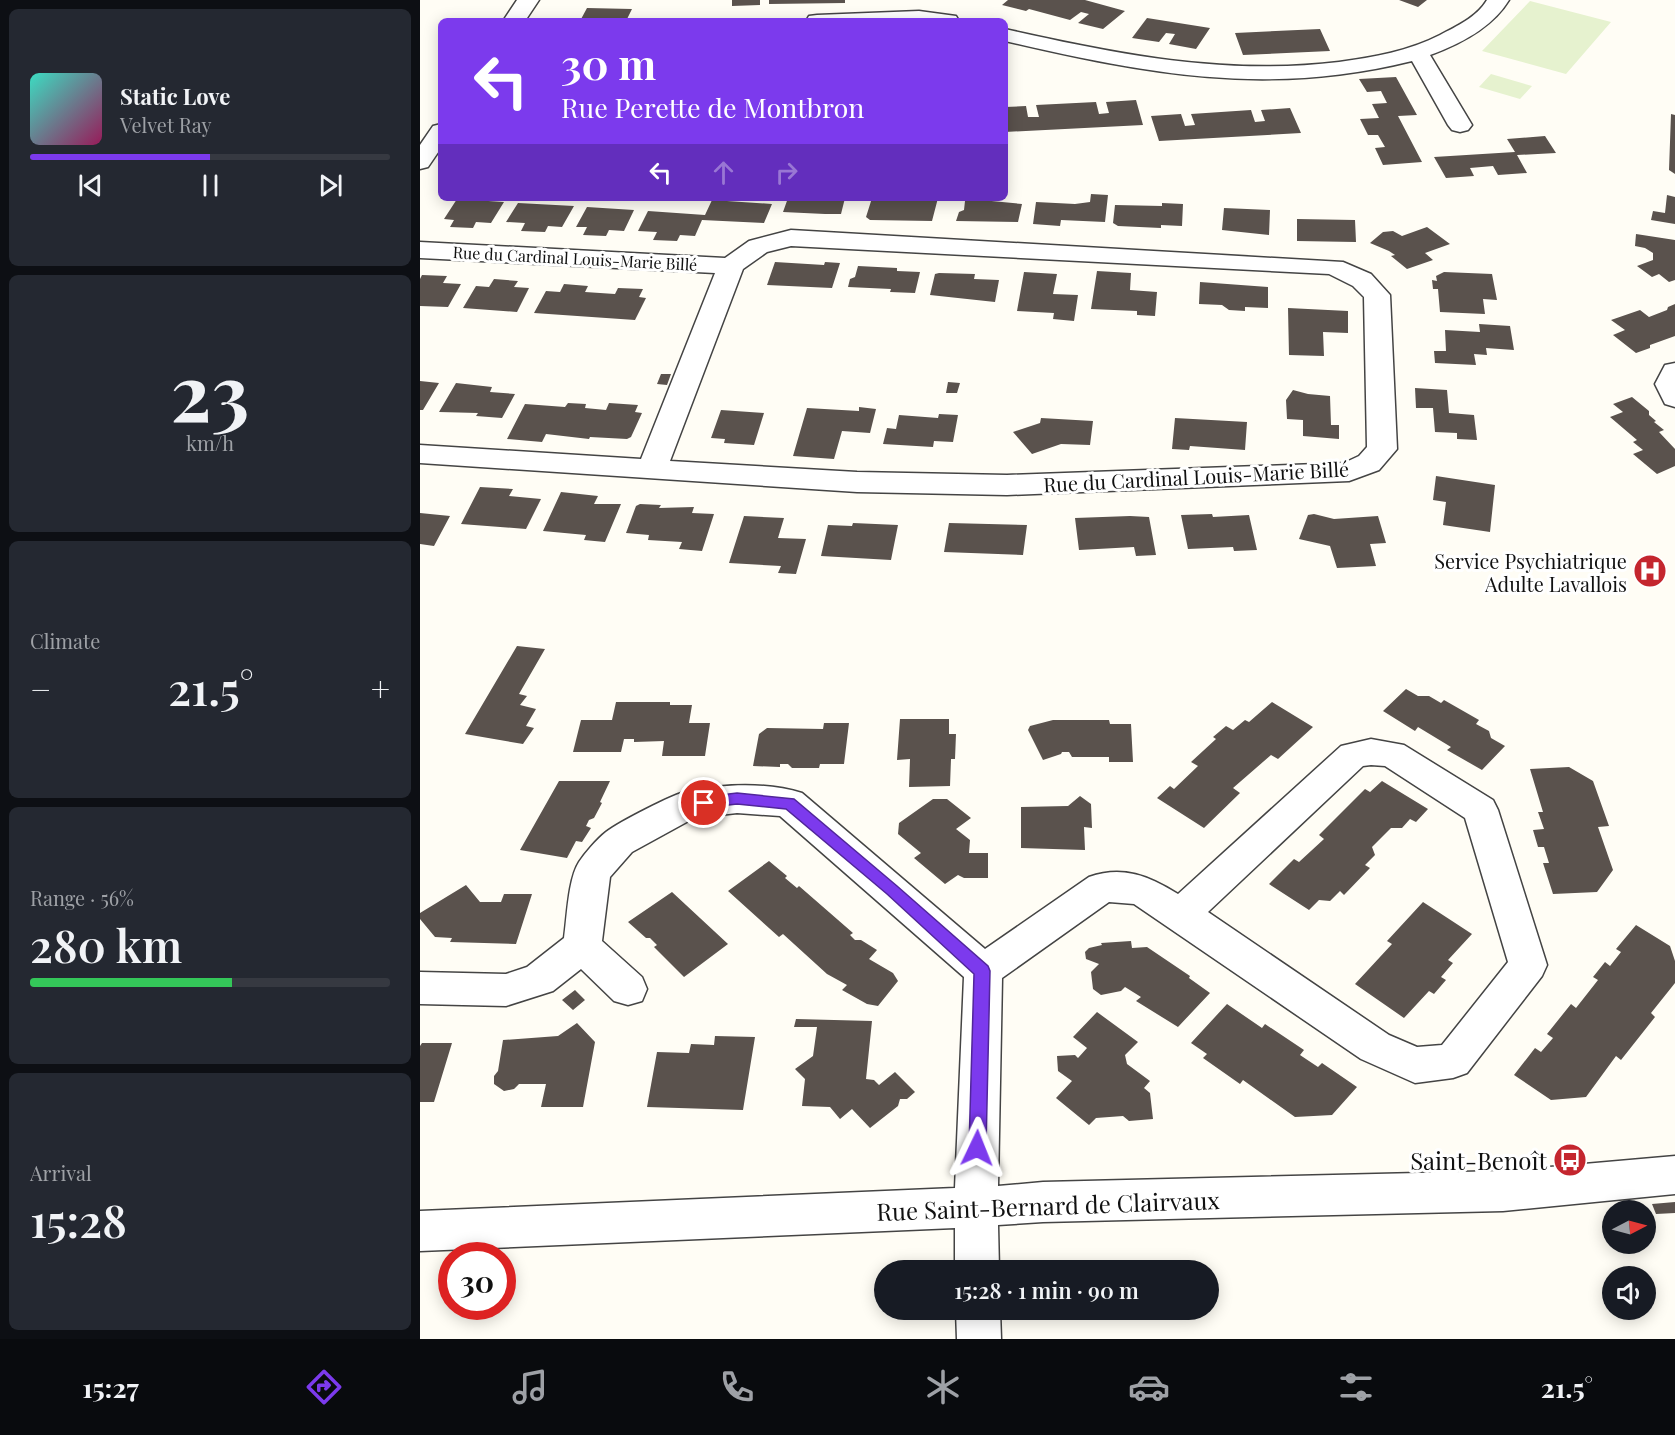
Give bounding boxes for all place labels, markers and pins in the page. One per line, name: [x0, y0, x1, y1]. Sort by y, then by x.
place label: Service Psychiatrique Adulte Lavallois: [1434, 547, 1627, 597]
hospital icon: Service Psychiatrique Adulte Lavallois: [1632, 553, 1668, 589]
pin: [678, 777, 729, 828]
bus stop icon: Saint-Benoît: [1552, 1142, 1588, 1178]
place label: Saint-Benoît: [1410, 1144, 1547, 1176]

